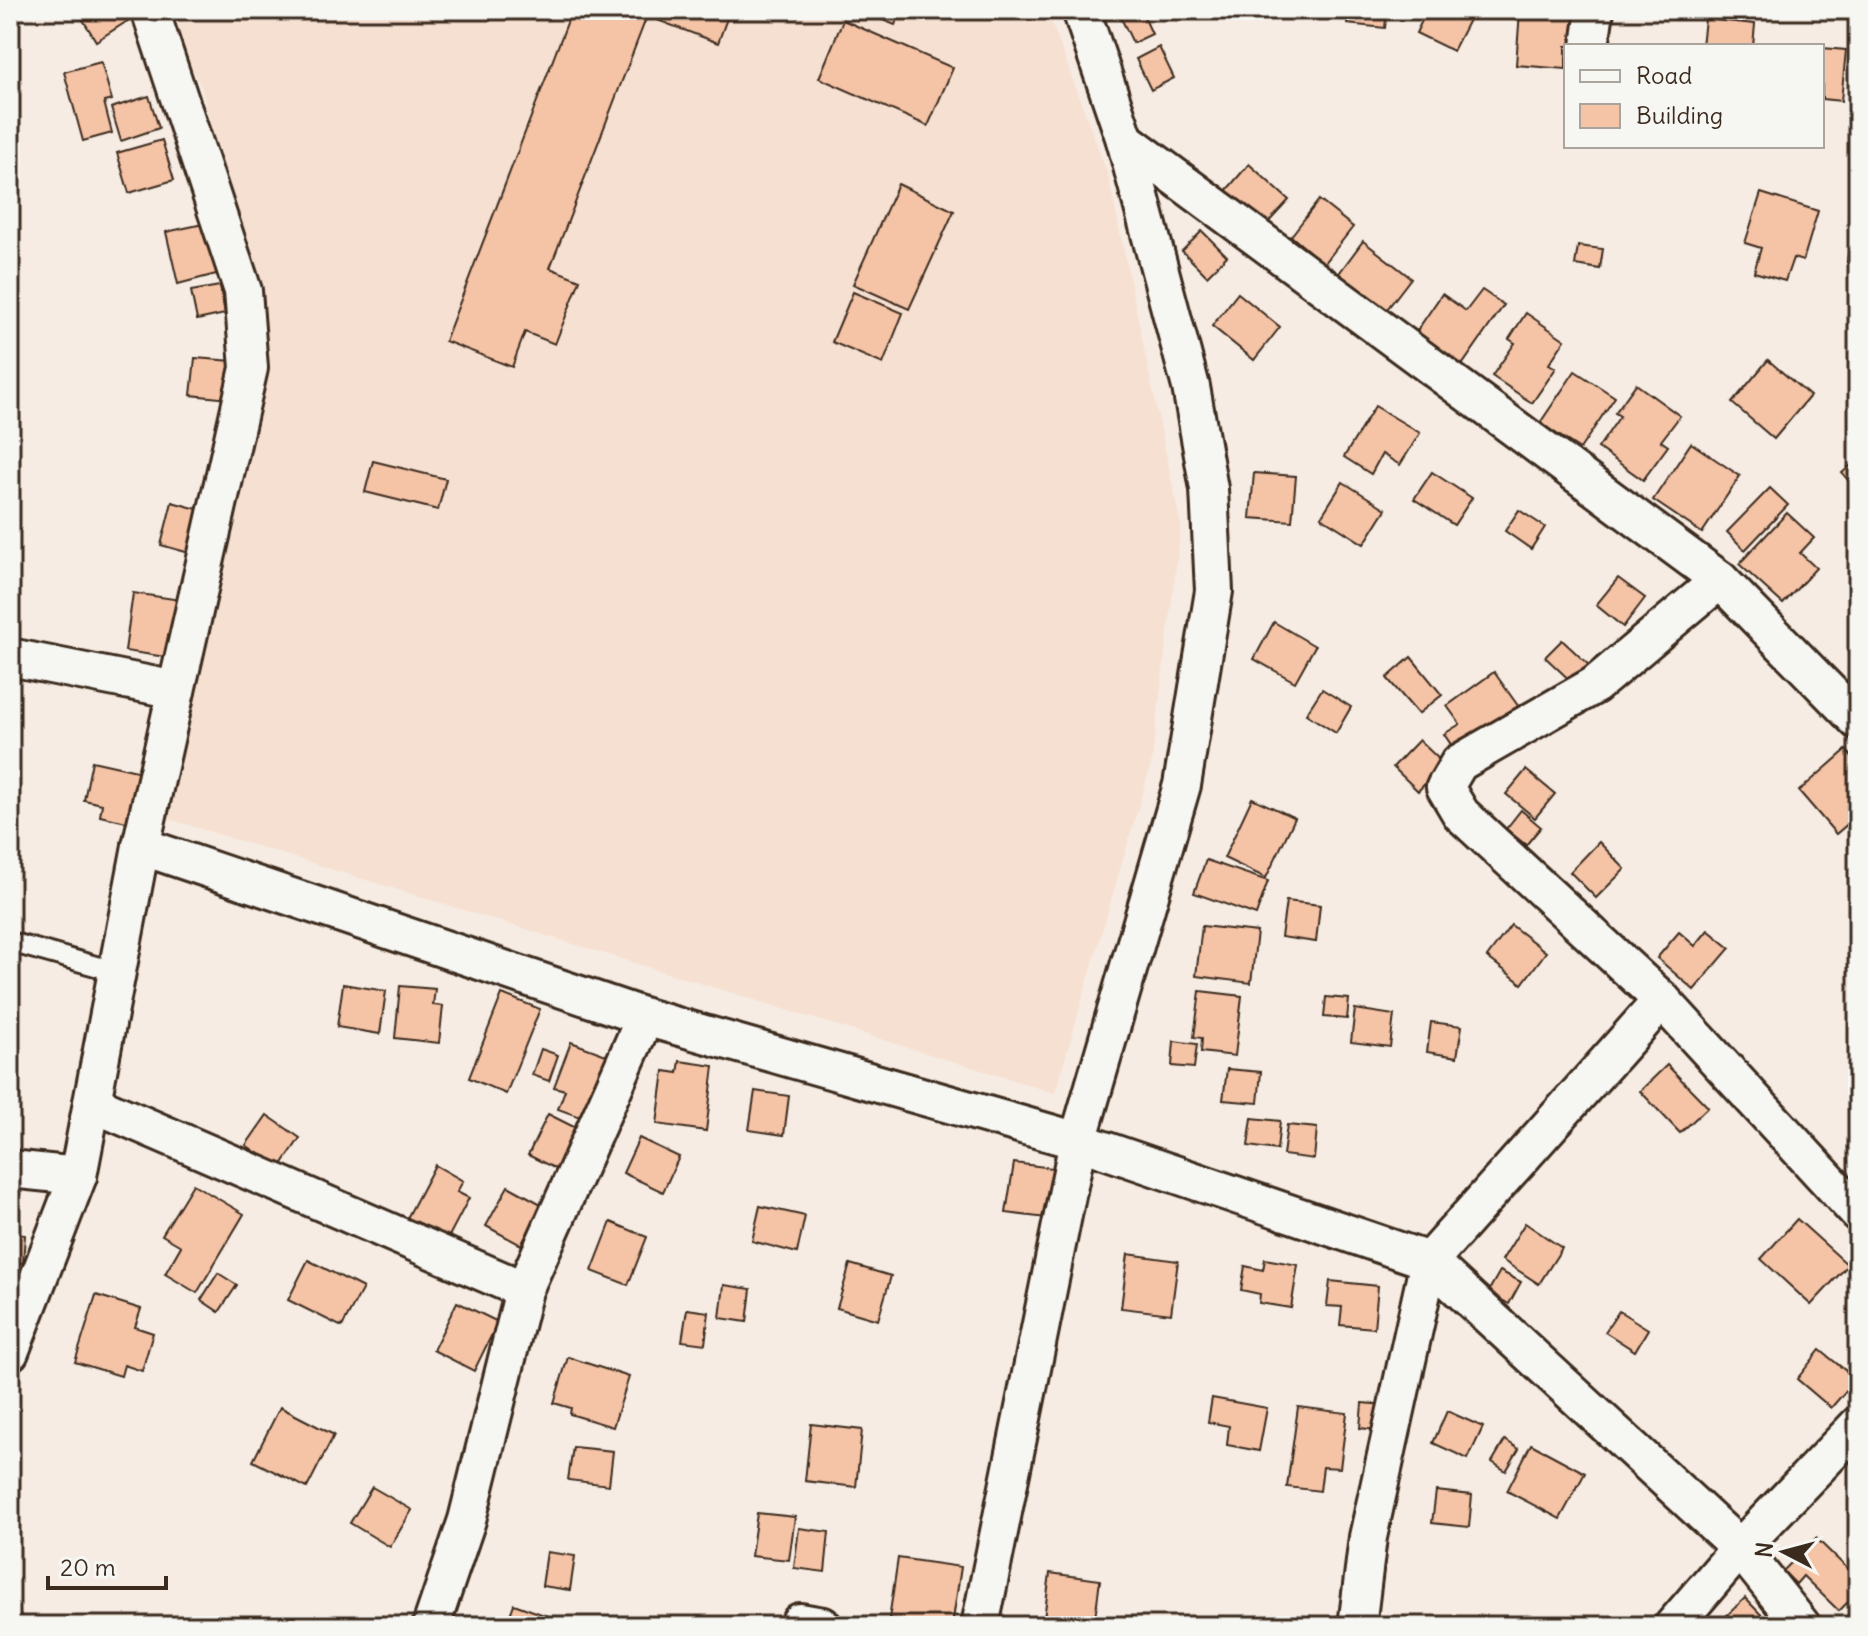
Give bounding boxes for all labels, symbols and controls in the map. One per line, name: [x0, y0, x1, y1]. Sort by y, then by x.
legend: [1564, 44, 1824, 148]
text: Road: [1636, 60, 1692, 90]
text: Building: [1636, 100, 1723, 130]
north arrow: [1744, 1512, 1824, 1592]
scale bar: [48, 1540, 166, 1590]
text: N: [1749, 1541, 1779, 1559]
text: 20 m: [60, 1552, 116, 1582]

